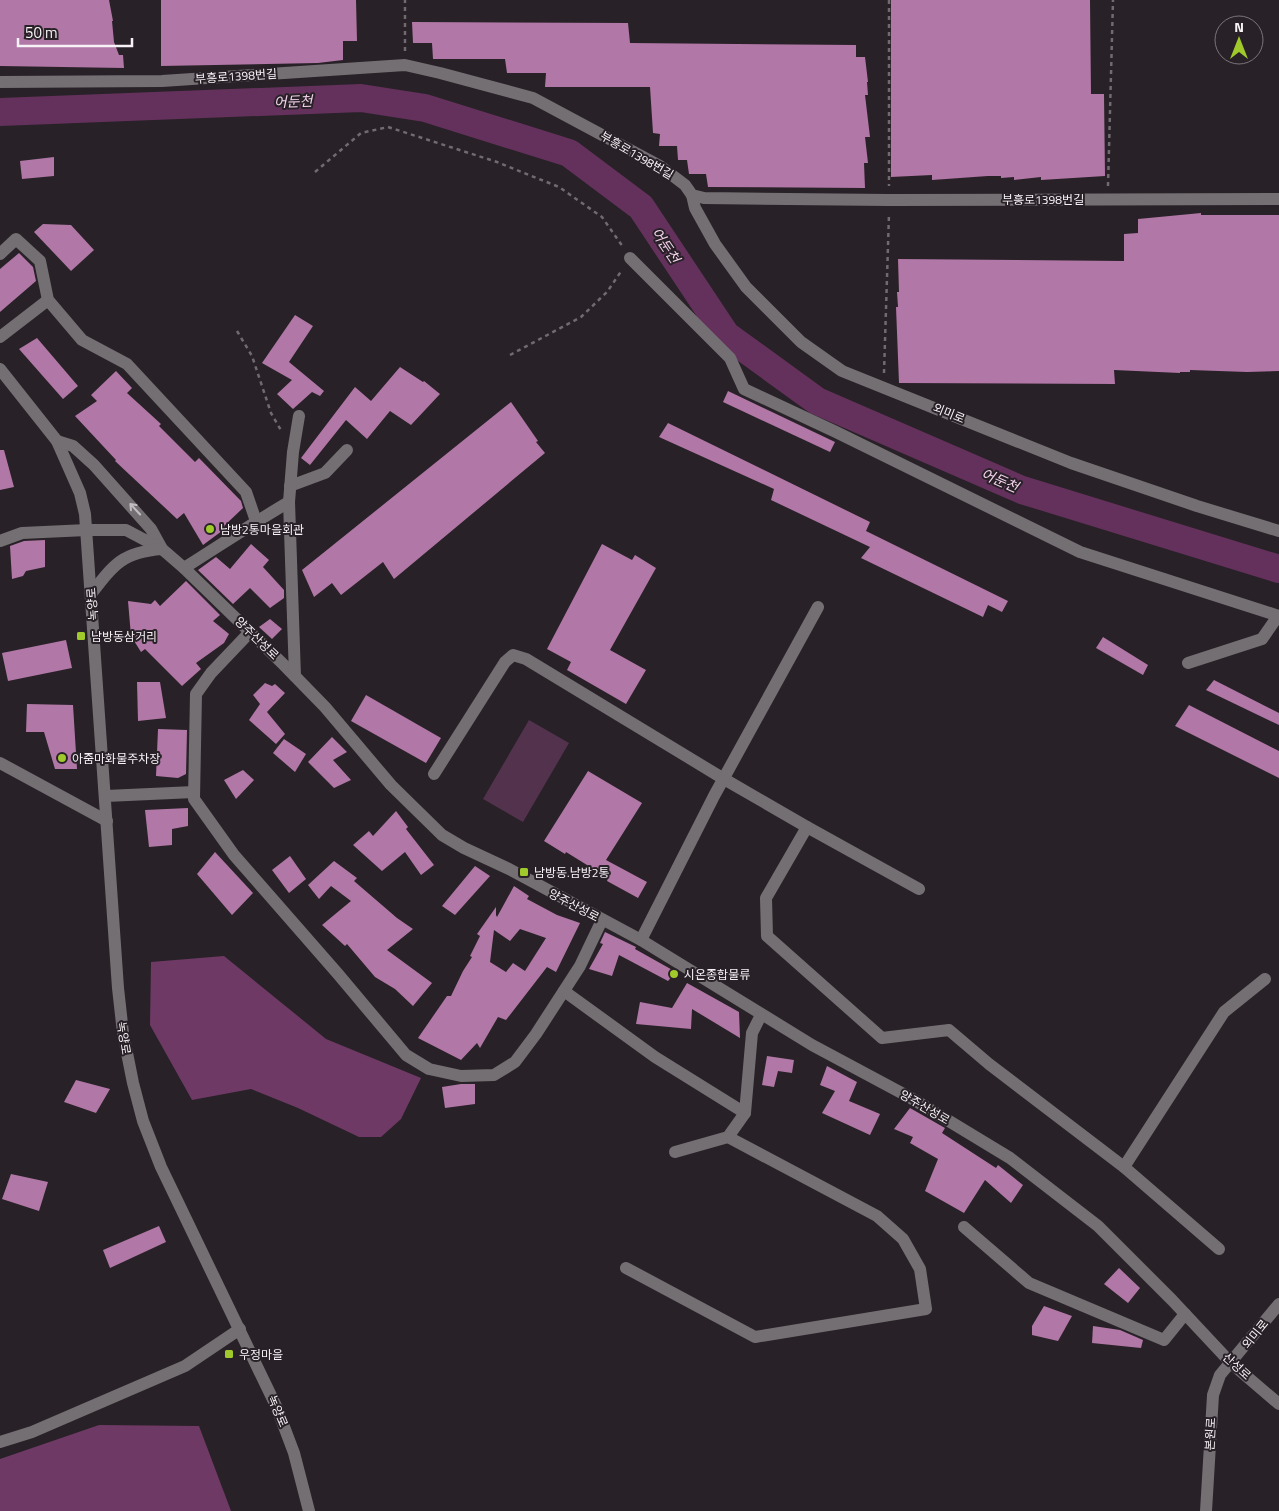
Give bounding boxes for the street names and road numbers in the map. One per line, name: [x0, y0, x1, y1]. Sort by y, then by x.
street label: 부흥로1398번길: [194, 64, 278, 88]
street label: 부흥로1398번길: [597, 126, 677, 184]
street label: 부흥로1398번길: [1002, 190, 1084, 209]
street label: 외미로: [930, 398, 968, 428]
street label: 녹양로: [81, 587, 103, 621]
street label: 양주산성로: [231, 612, 283, 664]
street label: 양주산성로: [545, 884, 603, 926]
street label: 녹양로: [112, 1020, 136, 1056]
street label: 양주산성로: [896, 1085, 954, 1129]
street label: 외미로: [1237, 1315, 1273, 1353]
street label: 산성로: [1218, 1348, 1256, 1384]
street label: 녹양로: [263, 1392, 293, 1430]
street label: 본원로: [1200, 1417, 1220, 1451]

